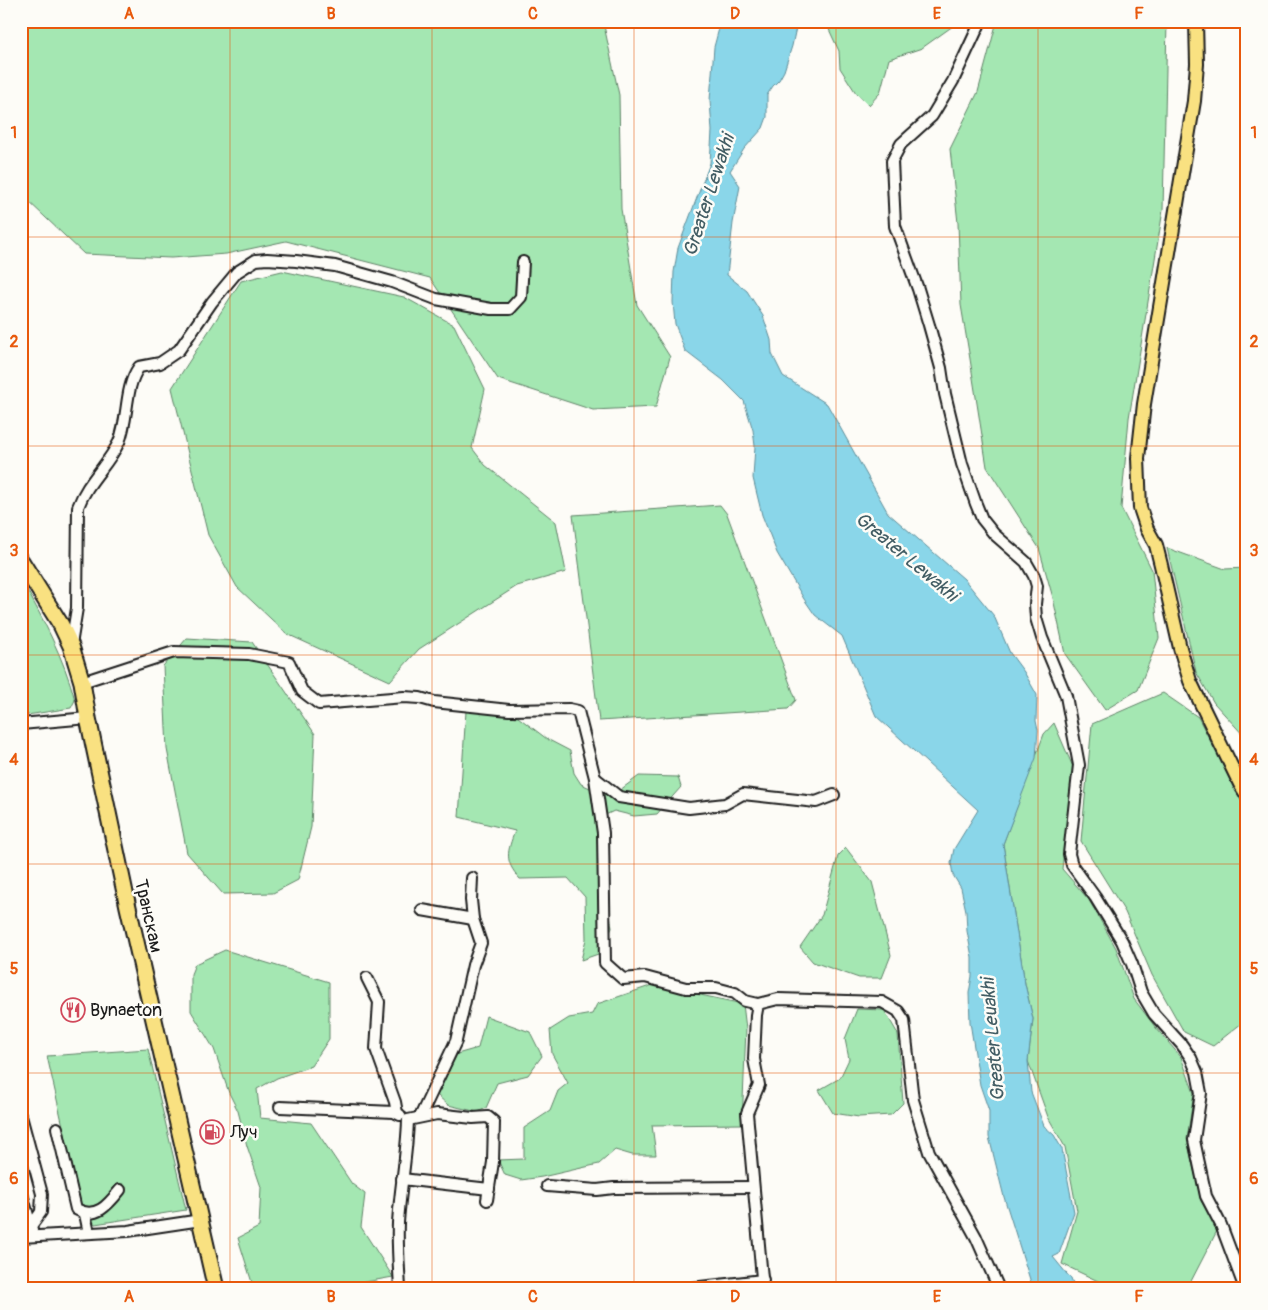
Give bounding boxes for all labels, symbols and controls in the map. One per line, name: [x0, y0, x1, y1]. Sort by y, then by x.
text: A: [124, 4, 135, 24]
text: B: [326, 4, 336, 24]
text: C: [528, 4, 538, 24]
text: D: [730, 4, 740, 24]
text: E: [933, 4, 942, 24]
text: F: [1134, 4, 1144, 24]
text: 1: [11, 123, 17, 143]
text: 1: [1251, 123, 1257, 143]
water label: Greater Lewakhi: [678, 129, 741, 259]
text: 2: [10, 332, 19, 352]
text: 2: [1250, 332, 1259, 352]
water label: Greater Lewakhi: [850, 507, 965, 608]
text: 3: [10, 541, 19, 561]
text: 3: [1250, 541, 1259, 561]
text: 4: [9, 750, 19, 770]
text: 4: [1249, 750, 1259, 770]
street label: Транскам: [129, 877, 168, 955]
text: 5: [10, 959, 19, 979]
text: 5: [1250, 959, 1259, 979]
water label: Greater Leuakhi: [975, 975, 1010, 1102]
restaurant icon: Bynaeton: [60, 997, 86, 1023]
place label: Bynaeton: [90, 999, 162, 1022]
fuel station icon: Луч: [199, 1119, 225, 1145]
place label: Луч: [229, 1121, 258, 1144]
text: 6: [9, 1169, 19, 1189]
text: 6: [1249, 1169, 1259, 1189]
text: A: [124, 1287, 135, 1307]
text: B: [326, 1287, 336, 1307]
text: C: [528, 1287, 538, 1307]
text: D: [730, 1287, 740, 1307]
text: E: [933, 1287, 942, 1307]
text: F: [1134, 1287, 1144, 1307]

